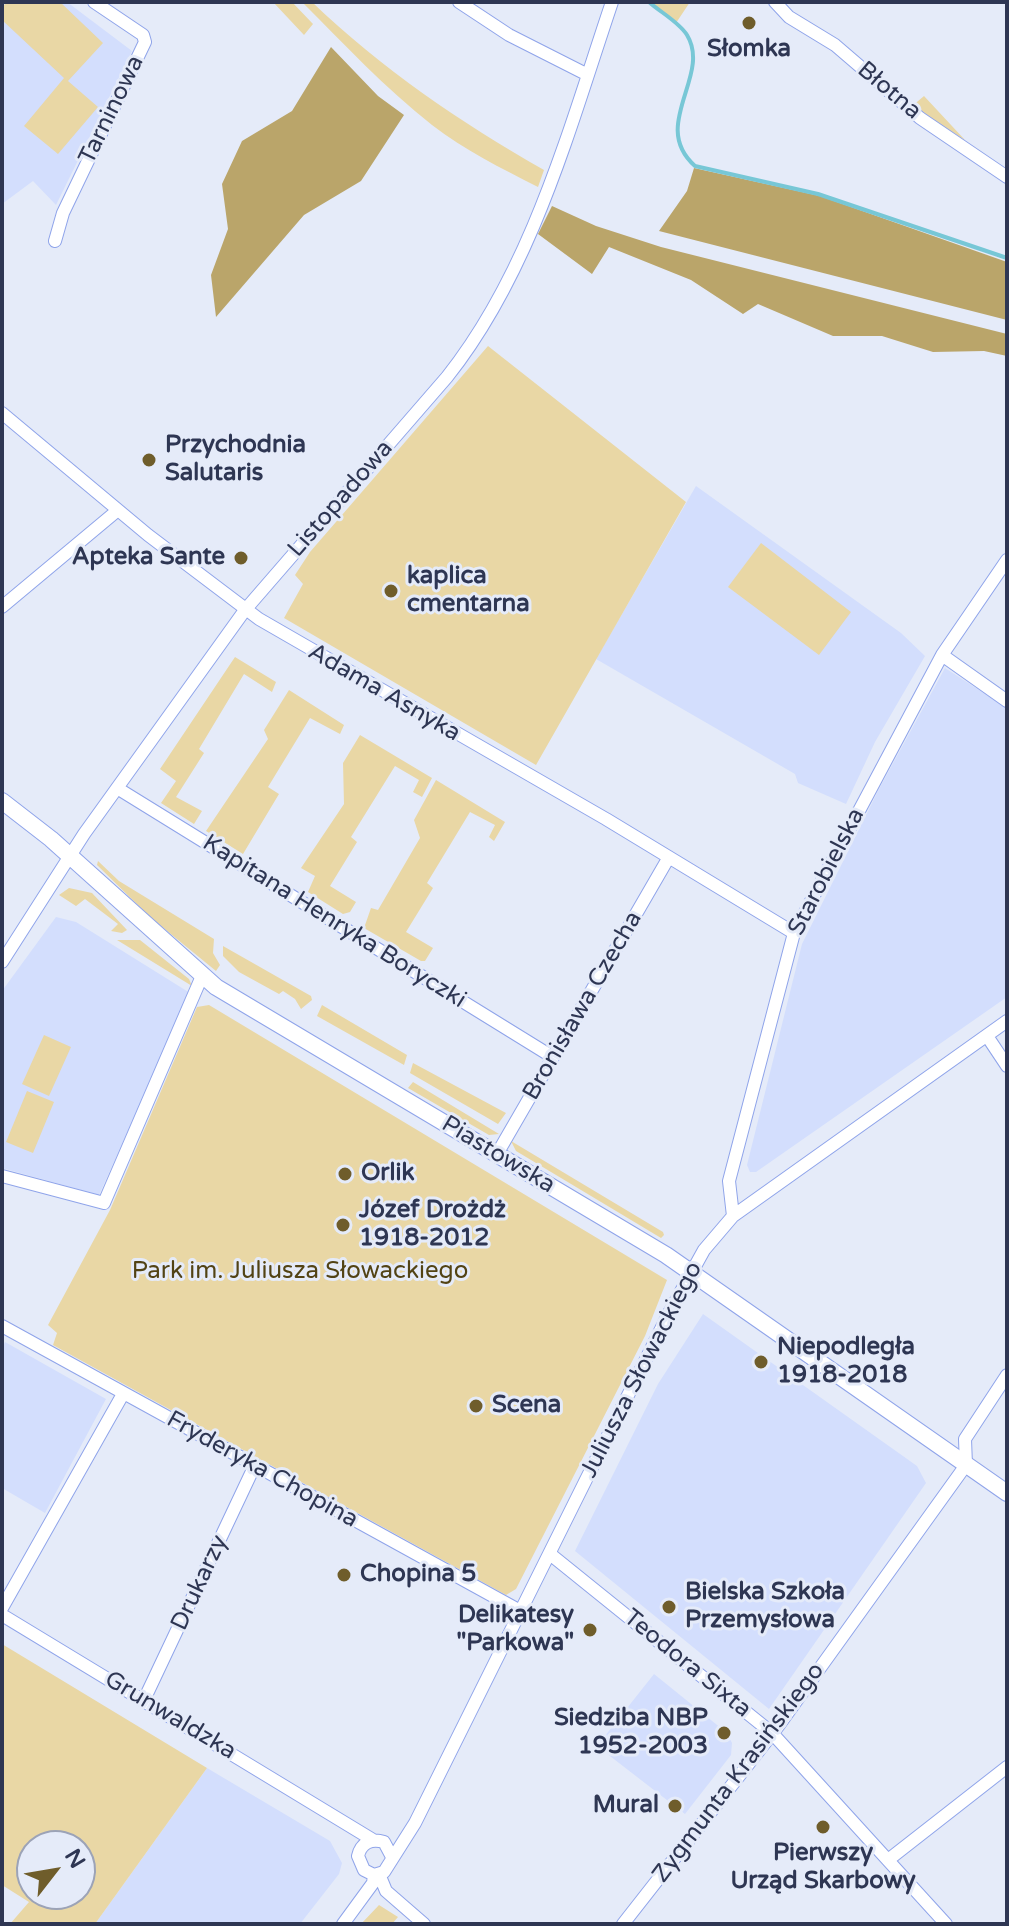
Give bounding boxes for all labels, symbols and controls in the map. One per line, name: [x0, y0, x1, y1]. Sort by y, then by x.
marker: Słomka: [740, 14, 758, 32]
place label: Słomka: [707, 36, 791, 64]
street label: Tarninowa: [73, 51, 151, 169]
street label: Błotna: [851, 56, 927, 126]
place label: Przychodnia Salutaris: [165, 432, 306, 488]
street label: Listopadowa: [282, 435, 400, 563]
marker: Przychodnia Salutaris: [140, 451, 158, 469]
place label: Apteka Sante: [72, 544, 225, 572]
marker: Apteka Sante: [232, 549, 250, 567]
place label: kaplica cmentarna: [407, 563, 530, 619]
marker: kaplica cmentarna: [382, 582, 400, 600]
street label: Adama Asnyka: [303, 638, 465, 748]
street label: Starobielska: [783, 804, 871, 940]
street label: Kapitana Henryka Boryczki: [197, 829, 471, 1015]
street label: Bronisława Czecha: [517, 906, 649, 1106]
street label: Piastowska: [436, 1110, 560, 1200]
place label: Orlik: [361, 1160, 414, 1188]
marker: Orlik: [336, 1165, 354, 1183]
place label: Józef Drożdż 1918-2012: [359, 1197, 506, 1253]
marker: Józef Drożdż 1918-2012: [334, 1216, 352, 1234]
street label: Juliusza Słowackiego: [575, 1257, 709, 1483]
park label: Park im. Juliusza Słowackiego: [132, 1258, 468, 1286]
place label: Niepodległa 1918-2018: [777, 1334, 915, 1390]
marker: Niepodległa 1918-2018: [752, 1353, 770, 1371]
place label: Scena: [492, 1392, 561, 1420]
marker: Scena: [467, 1397, 485, 1415]
street label: Fryderyka Chopina: [161, 1405, 363, 1535]
street label: Drukarzy: [165, 1531, 235, 1635]
place label: Chopina 5: [360, 1561, 476, 1589]
marker: Chopina 5: [335, 1566, 353, 1584]
place label: Bielska Szkoła Przemysłowa: [685, 1579, 845, 1635]
marker: Bielska Szkoła Przemysłowa: [660, 1598, 678, 1616]
place label: Delikatesy "Parkowa": [456, 1602, 574, 1658]
street label: Teodora Sixta: [617, 1604, 757, 1724]
marker: Delikatesy "Parkowa": [581, 1621, 599, 1639]
street label: Zygmunta Krasińskiego: [647, 1657, 831, 1889]
street label: Grunwaldzka: [99, 1666, 241, 1766]
place label: Siedziba NBP 1952-2003: [554, 1705, 708, 1761]
marker: Siedziba NBP 1952-2003: [715, 1724, 733, 1742]
place label: Mural: [593, 1792, 659, 1820]
marker: Mural: [666, 1797, 684, 1815]
marker: Pierwszy Urząd Skarbowy: [814, 1818, 832, 1836]
north arrow: [16, 1830, 96, 1910]
place label: Pierwszy Urząd Skarbowy: [730, 1840, 916, 1896]
text: N: [59, 1844, 91, 1873]

